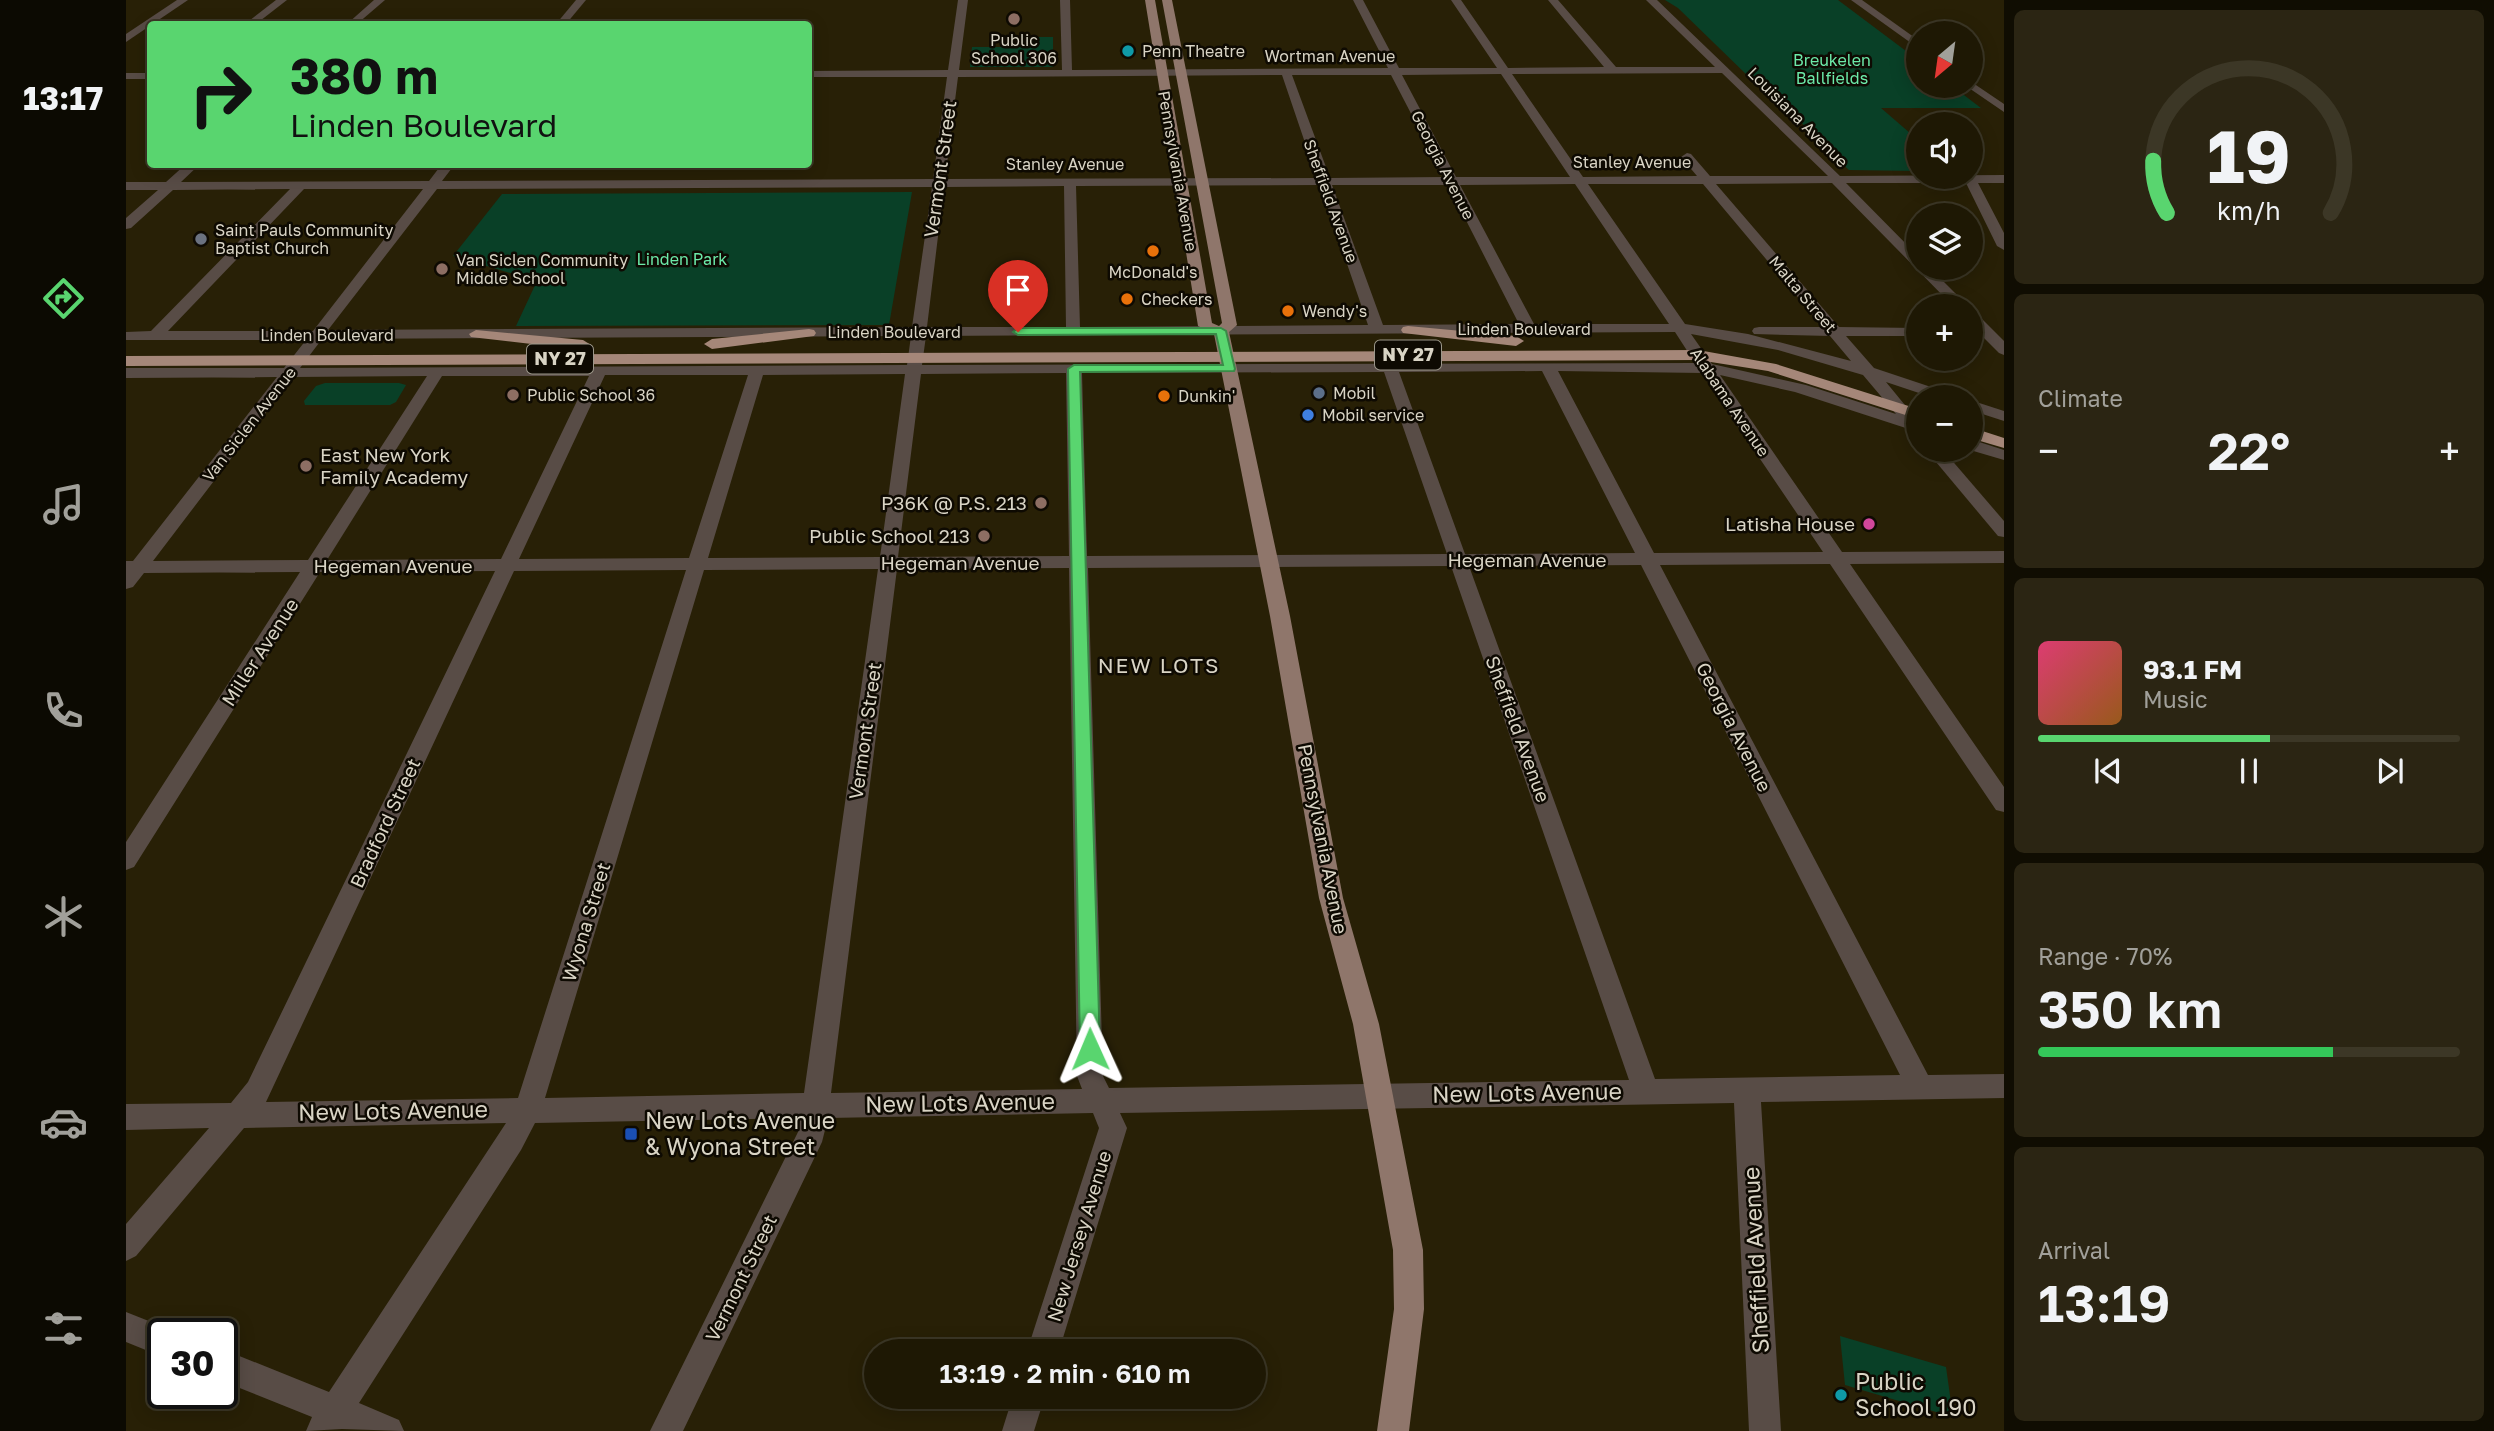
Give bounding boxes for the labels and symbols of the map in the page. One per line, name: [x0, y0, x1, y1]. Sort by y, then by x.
marker: Public School 306: [1006, 11, 1022, 27]
north arrow: [1906, 21, 1983, 98]
place label: Public School 306: [971, 30, 1057, 68]
place label: Penn Theatre: [1142, 41, 1245, 61]
marker: Penn Theatre: [1120, 43, 1136, 59]
street label: Wortman Avenue: [1265, 46, 1395, 66]
park label: Breukelen Ballfields: [1793, 50, 1871, 88]
street label: Louisiana Avenue: [1744, 63, 1852, 171]
street label: Pennsylvania Avenue: [1154, 89, 1202, 253]
street label: Vermont Street: [918, 99, 961, 239]
street label: Georgia Avenue: [1407, 107, 1479, 223]
street label: Sheffield Avenue: [1299, 137, 1363, 265]
street label: Stanley Avenue: [1573, 152, 1691, 172]
street label: Stanley Avenue: [1006, 154, 1124, 174]
place label: Saint Pauls Community Baptist Church: [215, 220, 394, 258]
marker: Saint Pauls Community Baptist Church: [193, 231, 209, 247]
marker: McDonald's: [1145, 243, 1161, 259]
park label: Linden Park: [637, 249, 727, 269]
place label: Van Siclen Community Middle School: [456, 250, 628, 288]
street label: Malta Street: [1765, 251, 1841, 337]
pin: [988, 260, 1048, 332]
marker: Van Siclen Community Middle School: [434, 261, 450, 277]
place label: McDonald's: [1109, 262, 1197, 282]
place label: Checkers: [1141, 289, 1212, 309]
marker: Checkers: [1119, 291, 1135, 307]
place label: Wendy's: [1302, 301, 1367, 321]
marker: Wendy's: [1280, 303, 1296, 319]
street label: Linden Boulevard: [1457, 319, 1591, 339]
street label: Linden Boulevard: [827, 322, 961, 342]
street label: Linden Boulevard: [260, 325, 394, 345]
road number: NY 27: [1375, 340, 1441, 370]
road number: NY 27: [527, 344, 593, 374]
street label: Alabama Avenue: [1686, 344, 1774, 460]
street label: Van Siclen Avenue: [198, 363, 300, 485]
place label: Mobil: [1333, 383, 1376, 403]
place label: Public School 36: [527, 385, 655, 405]
marker: Mobil: [1311, 385, 1327, 401]
place label: Dunkin': [1178, 386, 1235, 406]
marker: Public School 36: [505, 387, 521, 403]
marker: Dunkin': [1156, 388, 1172, 404]
place label: Mobil service: [1322, 405, 1424, 425]
marker: Mobil service: [1300, 407, 1316, 423]
place label: East New York Family Academy: [320, 443, 468, 488]
marker: East New York Family Academy: [298, 458, 314, 474]
place label: P36K @ P.S. 213: [881, 491, 1027, 514]
marker: P36K @ P.S. 213: [1033, 495, 1049, 511]
place label: Latisha House: [1725, 512, 1855, 535]
marker: Latisha House: [1861, 516, 1877, 532]
place label: Public School 213: [809, 524, 970, 547]
marker: Public School 213: [976, 528, 992, 544]
street label: Hegeman Avenue: [1447, 548, 1607, 571]
street label: Hegeman Avenue: [880, 551, 1040, 574]
street label: Hegeman Avenue: [313, 554, 473, 577]
street label: Miller Avenue: [216, 594, 303, 710]
district label: NEW LOTS: [1098, 652, 1220, 678]
street label: Sheffield Avenue: [1481, 652, 1556, 805]
street label: Georgia Avenue: [1692, 658, 1777, 795]
street label: Vermont Street: [843, 661, 886, 801]
street label: Pennsylvania Avenue: [1294, 742, 1353, 936]
street label: Bradford Street: [344, 754, 425, 891]
street label: Wyona Street: [556, 860, 615, 984]
position arrow: [1053, 1012, 1127, 1086]
street label: New Lots Avenue: [1432, 1076, 1622, 1108]
street label: New Lots Avenue: [865, 1086, 1055, 1118]
street label: New Lots Avenue: [298, 1094, 488, 1126]
place label: New Lots Avenue & Wyona Street: [645, 1106, 835, 1160]
marker: New Lots Avenue & Wyona Street: [623, 1126, 639, 1142]
street label: New Jersey Avenue: [1042, 1148, 1115, 1324]
street label: Sheffield Avenue: [1736, 1166, 1774, 1354]
street label: Vermont Street: [700, 1211, 781, 1345]
speed limit sign: 30: [147, 1318, 238, 1409]
place label: Public School 190: [1855, 1367, 1976, 1421]
marker: Public School 190: [1833, 1387, 1849, 1403]

